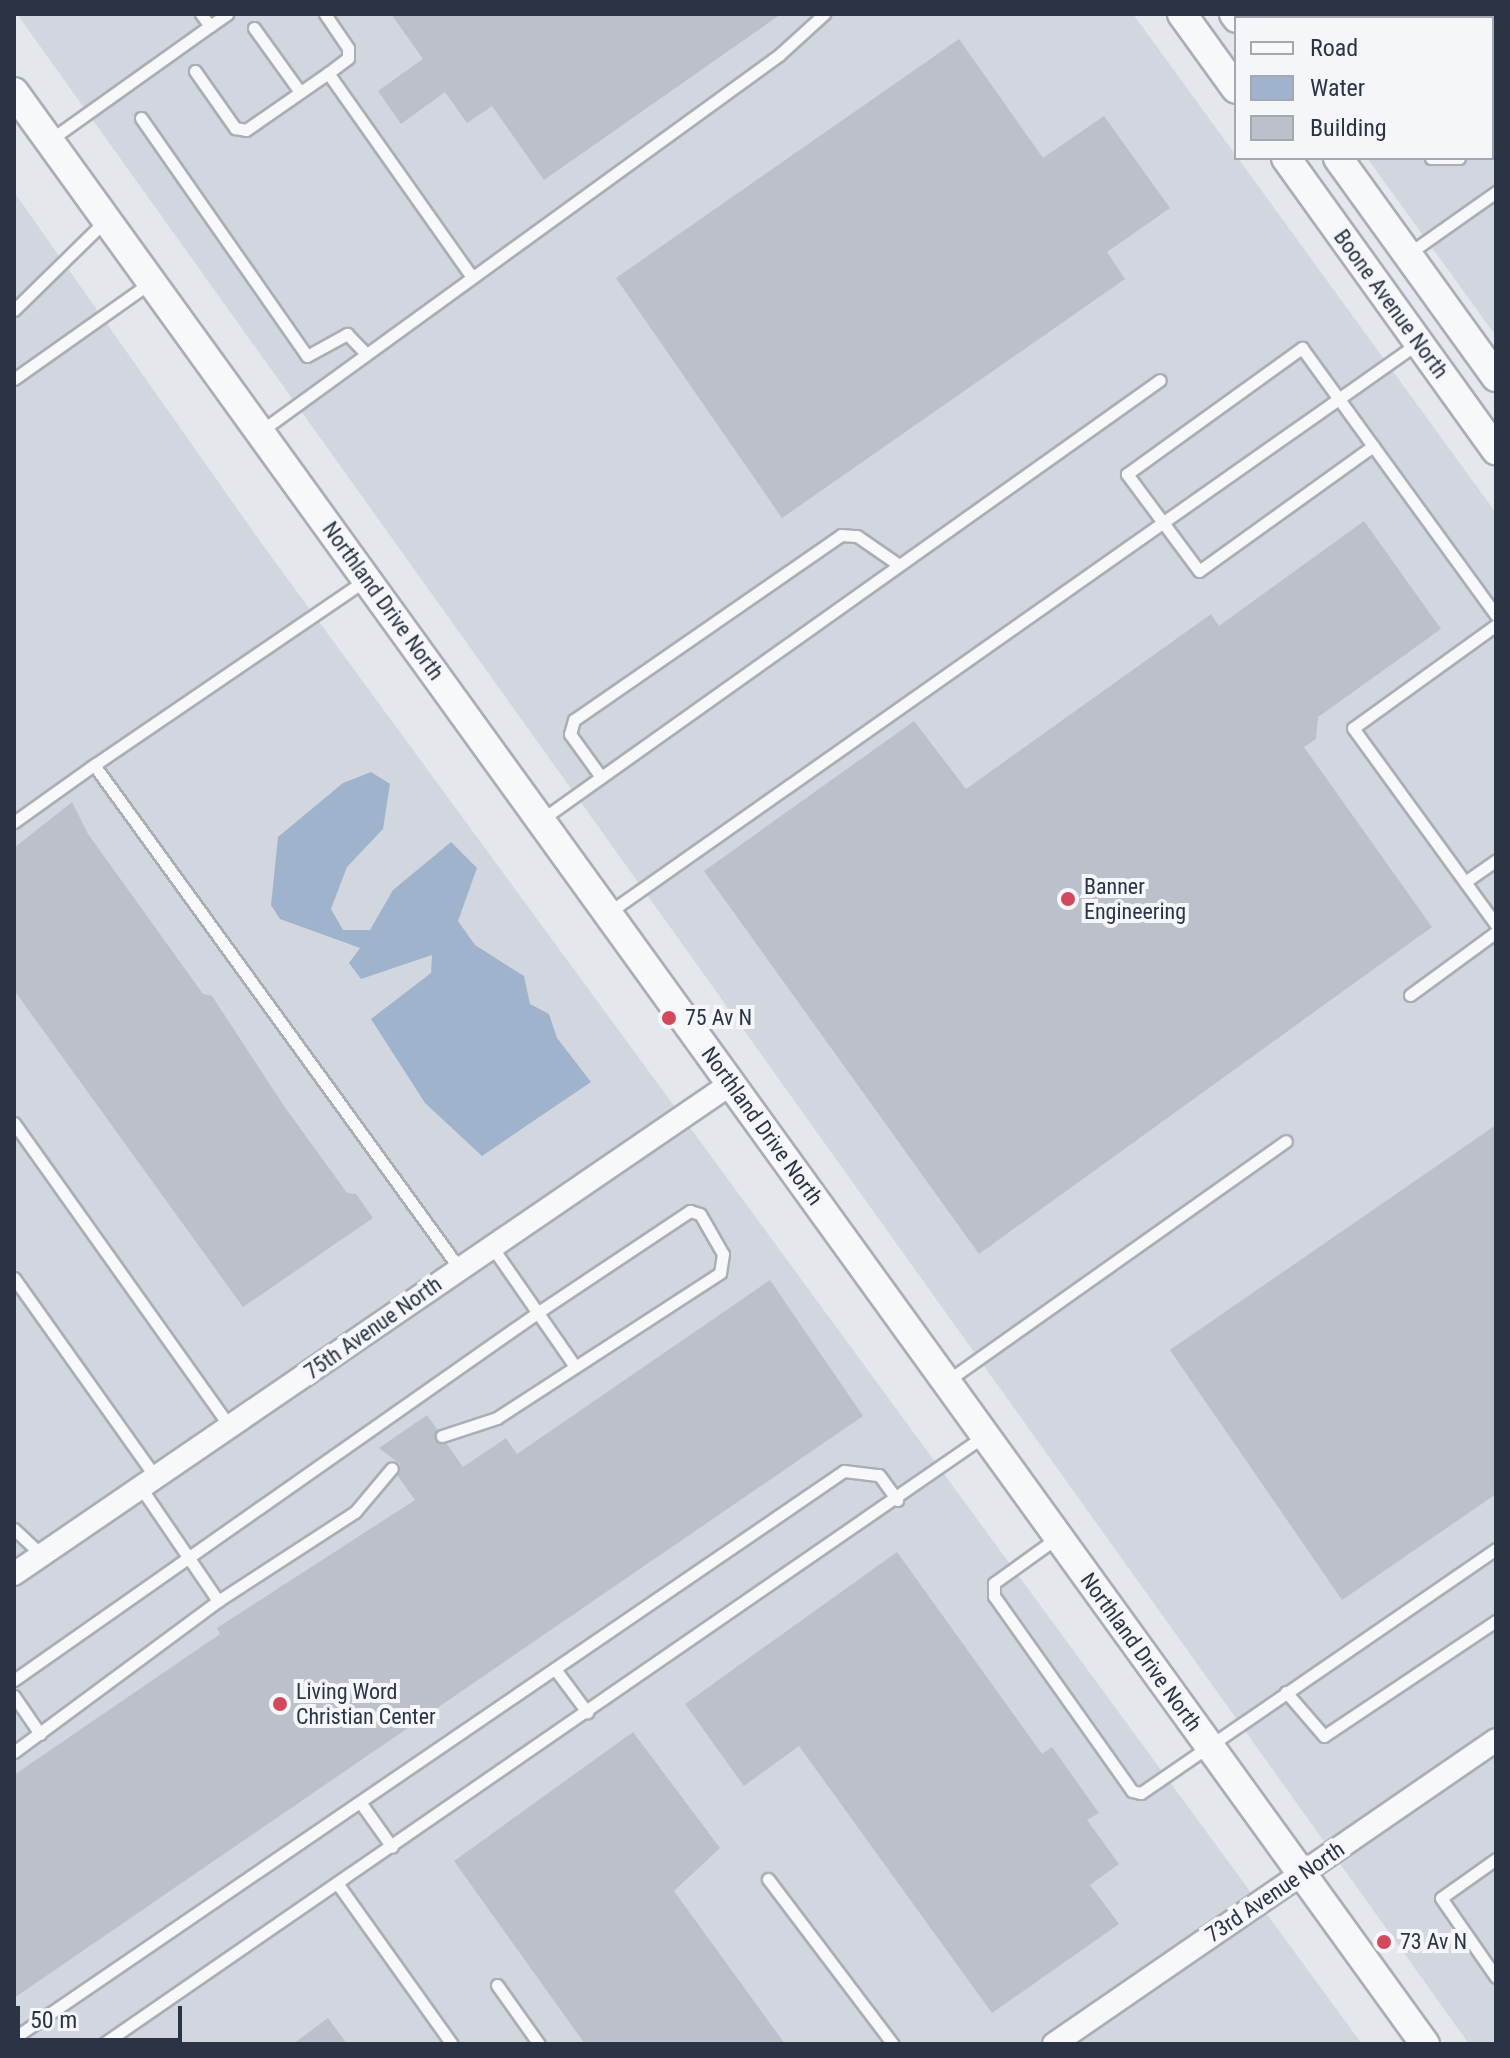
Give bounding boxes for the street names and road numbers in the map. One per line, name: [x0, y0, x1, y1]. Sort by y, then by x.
street label: Boone Avenue North: [1328, 224, 1454, 384]
street label: Northland Drive North: [317, 517, 449, 685]
street label: Northland Drive North: [696, 1042, 828, 1210]
street label: 75th Avenue North: [299, 1271, 447, 1385]
street label: Northland Drive North: [1075, 1568, 1207, 1736]
street label: 73rd Avenue North: [1201, 1836, 1349, 1948]

